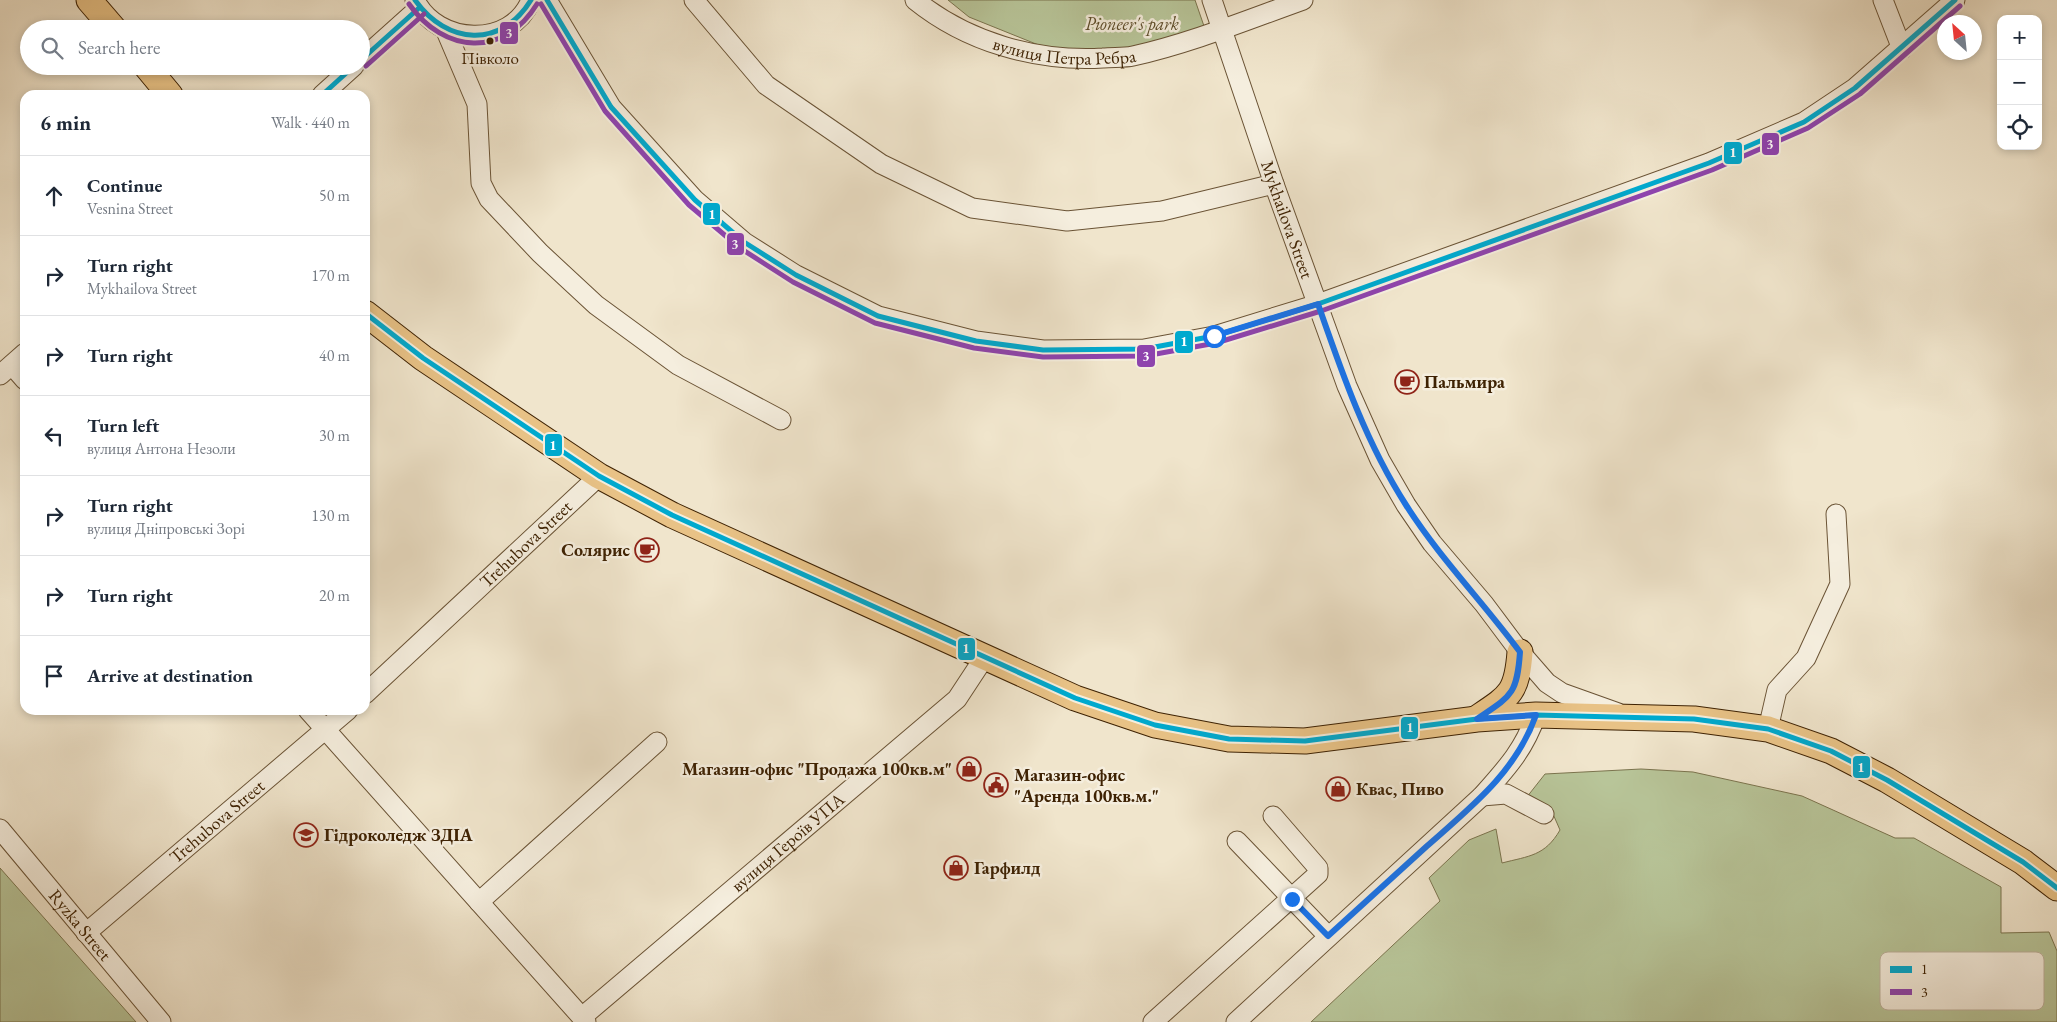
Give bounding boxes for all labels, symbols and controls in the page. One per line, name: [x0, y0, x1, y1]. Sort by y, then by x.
park label: Pioneer's park: [1085, 12, 1179, 36]
north arrow: [1937, 15, 1982, 60]
map controls: [1997, 15, 2042, 150]
button: +: [1997, 15, 2042, 60]
search box: [20, 20, 370, 75]
line badge: 3: [499, 21, 519, 45]
text: 3: [505, 24, 513, 42]
street label: вулиця Петра Ребра: [990, 32, 1139, 70]
icon: search: [38, 34, 66, 62]
text: Search here: [78, 35, 160, 60]
marker: Півколо: [485, 36, 495, 46]
place label: Півколо: [461, 47, 519, 69]
button: −: [1997, 60, 2042, 105]
button: locate: [1997, 105, 2042, 150]
text: 6 min: [40, 109, 91, 136]
text: Walk · 440 m: [271, 112, 350, 133]
line badge: 3: [1761, 132, 1780, 156]
text: 3: [1766, 135, 1774, 153]
line badge: 1: [1723, 141, 1743, 165]
text: 1: [1729, 143, 1737, 161]
street label: Mykhailova Street: [1256, 157, 1319, 282]
text: Continue: [87, 173, 162, 198]
icon: ahead: [40, 182, 68, 210]
text: 50 m: [319, 185, 350, 206]
text: Vesnina Street: [87, 198, 173, 219]
line badge: 1: [702, 202, 721, 226]
text: 1: [708, 205, 716, 223]
line badge: 3: [726, 232, 745, 256]
text: 3: [731, 235, 739, 253]
text: Turn right: [87, 253, 173, 278]
icon: right: [40, 262, 68, 290]
text: 170 m: [311, 265, 350, 286]
text: Mykhailova Street: [87, 278, 197, 299]
route start: [1203, 325, 1226, 348]
line badge: 1: [1174, 330, 1194, 354]
text: 1: [1180, 332, 1188, 350]
icon: right: [40, 342, 68, 370]
text: Turn right: [87, 343, 173, 368]
line badge: 3: [1136, 344, 1156, 368]
text: 40 m: [319, 345, 350, 366]
text: 3: [1142, 347, 1150, 365]
cafe icon: Пальмира: [1394, 369, 1420, 395]
place label: Пальмира: [1424, 370, 1505, 393]
text: Turn left: [87, 413, 159, 438]
icon: left: [40, 422, 68, 450]
text: 30 m: [319, 425, 350, 446]
line badge: 1: [544, 433, 563, 457]
text: 1: [549, 436, 557, 454]
text: вулиця Антона Незоли: [87, 438, 236, 459]
text: Turn right: [87, 493, 173, 518]
street label: Trehubova Street: [475, 495, 577, 592]
icon: right: [40, 502, 68, 530]
text: 130 m: [311, 505, 350, 526]
text: вулиця Дніпровські Зорі: [87, 518, 245, 539]
cafe icon: Солярис: [634, 537, 660, 563]
place label: Солярис: [561, 538, 631, 561]
icon: right: [40, 582, 68, 610]
text: Turn right: [87, 583, 173, 608]
text: 20 m: [319, 585, 350, 606]
line badge: 1: [957, 637, 976, 661]
text: 1: [962, 639, 970, 657]
icon: arrive: [40, 662, 68, 690]
text: Arrive at destination: [87, 663, 253, 688]
line badge: 1: [1400, 716, 1419, 740]
text: 1: [1406, 718, 1414, 736]
line badge: 1: [1852, 755, 1871, 779]
shop icon: Магазин-офис "Продажа 100кв.м": [956, 756, 982, 782]
place label: Магазин-офис "Продажа 100кв.м": [682, 757, 952, 780]
text: 1: [1857, 758, 1865, 776]
place label: Магазин-офис "Аренда 100кв.м.": [1014, 763, 1159, 807]
public building icon: Магазин-офис "Аренда 100кв.м.": [983, 772, 1009, 798]
street label: Trehubova Street: [164, 774, 269, 868]
shop icon: Квас, Пиво: [1325, 776, 1351, 802]
place label: Квас, Пиво: [1356, 777, 1444, 800]
street label: вулиця Героїв УПА: [726, 787, 849, 896]
school or university icon: Гідроколедж ЗДIА: [293, 822, 319, 848]
place label: Гідроколедж ЗДIА: [324, 823, 474, 846]
shop icon: Гарфилд: [943, 855, 969, 881]
place label: Гарфилд: [974, 856, 1041, 879]
street label: Ryzka Street: [44, 884, 117, 965]
route end: [1281, 888, 1304, 911]
legend: [1880, 952, 2044, 1010]
text: 1: [1921, 960, 1928, 978]
text: 3: [1921, 983, 1928, 1001]

